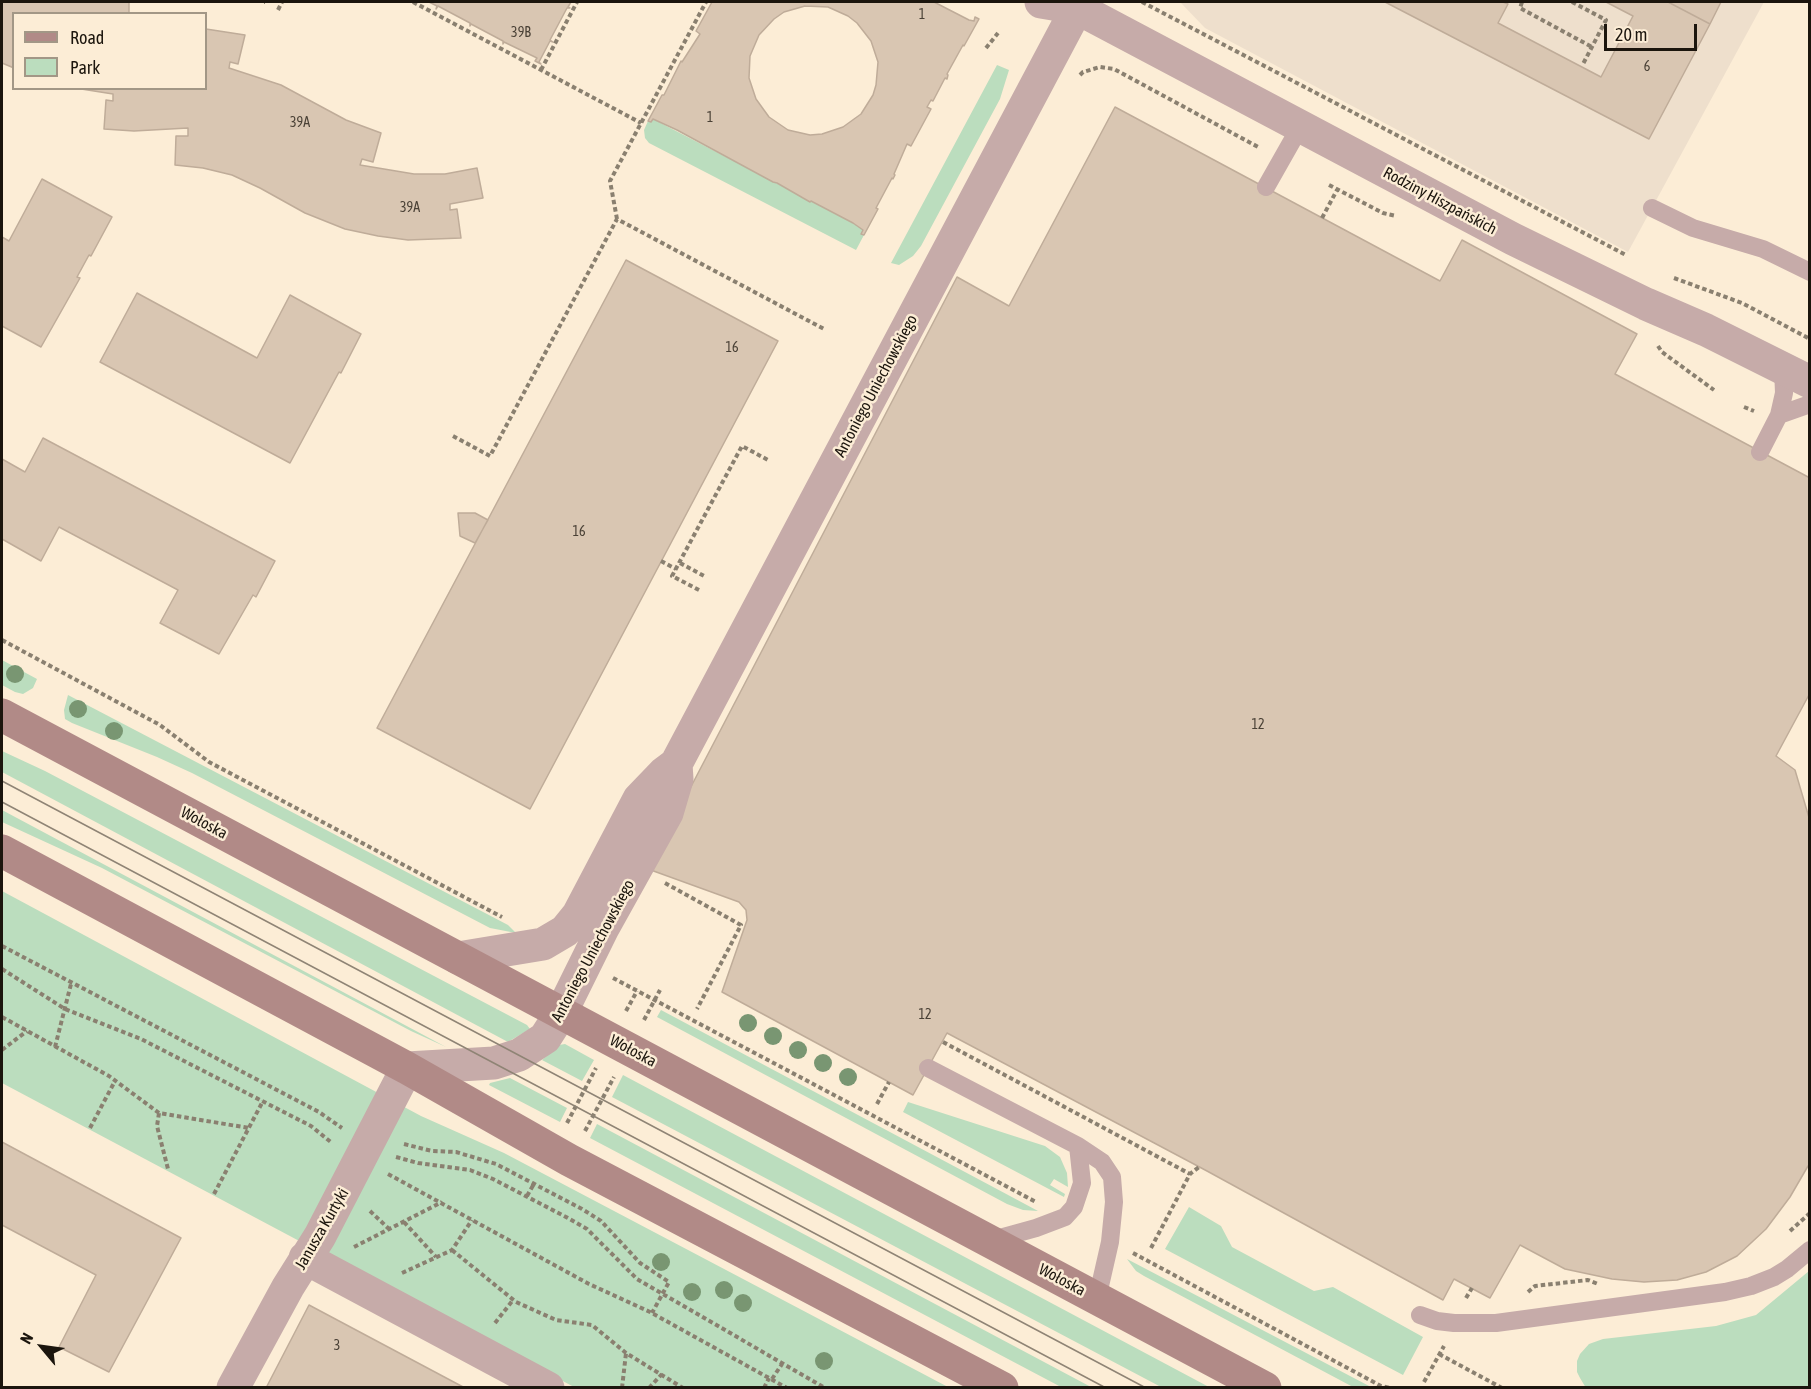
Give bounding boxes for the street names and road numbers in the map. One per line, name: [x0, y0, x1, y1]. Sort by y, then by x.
street label: Rodziny Hiszpańskich: [1380, 163, 1500, 239]
street label: Antoniego Uniechowskiego: [830, 312, 922, 460]
street label: Wołoska: [177, 803, 231, 843]
street label: Antoniego Uniechowskiego: [547, 877, 639, 1025]
street label: Wołoska: [606, 1031, 660, 1071]
street label: Janusza Kurtyki: [291, 1185, 353, 1273]
street label: Wołoska: [1035, 1260, 1089, 1300]

